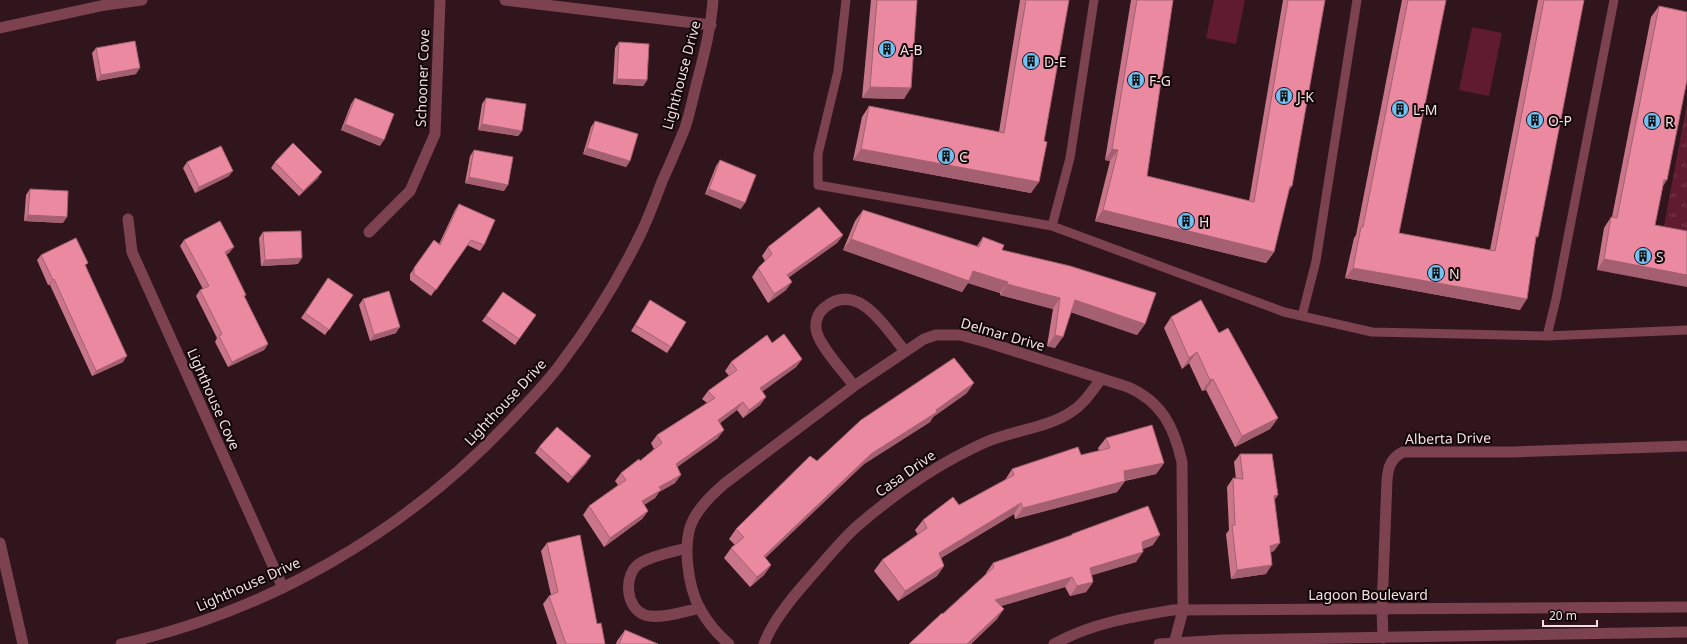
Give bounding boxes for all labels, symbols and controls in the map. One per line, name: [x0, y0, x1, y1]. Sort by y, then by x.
street label: Lighthouse Drive: [657, 18, 705, 132]
street label: Schooner Cove: [411, 29, 433, 127]
building icon: A-B: [877, 39, 897, 59]
place label: A-B: [900, 40, 923, 59]
building icon: D-E: [1021, 51, 1041, 71]
place label: D-E: [1044, 52, 1067, 71]
building icon: F-G: [1126, 70, 1146, 90]
place label: F-G: [1149, 71, 1171, 90]
building icon: J-K: [1274, 86, 1294, 106]
place label: J-K: [1295, 87, 1314, 106]
building icon: L-M: [1390, 99, 1410, 119]
place label: L-M: [1413, 100, 1438, 119]
building icon: O-P: [1525, 110, 1545, 130]
place label: O-P: [1548, 111, 1572, 130]
building icon: R: [1642, 111, 1662, 131]
place label: R: [1665, 112, 1674, 131]
building icon: C: [936, 146, 956, 166]
place label: C: [959, 147, 968, 166]
building icon: H: [1176, 211, 1196, 231]
place label: H: [1199, 212, 1209, 231]
building icon: S: [1633, 246, 1653, 266]
place label: S: [1656, 247, 1664, 266]
building icon: N: [1426, 263, 1446, 283]
place label: N: [1449, 264, 1460, 283]
street label: Delmar Drive: [959, 313, 1047, 355]
street label: Lighthouse Cove: [183, 345, 245, 453]
street label: Lighthouse Drive: [460, 355, 550, 449]
street label: Alberta Drive: [1405, 428, 1491, 448]
street label: Casa Drive: [871, 445, 939, 501]
street label: Lighthouse Drive: [193, 553, 303, 615]
street label: Lagoon Boulevard: [1308, 585, 1428, 604]
scale bar: [1543, 602, 1597, 628]
text: 20 m: [1549, 607, 1577, 624]

